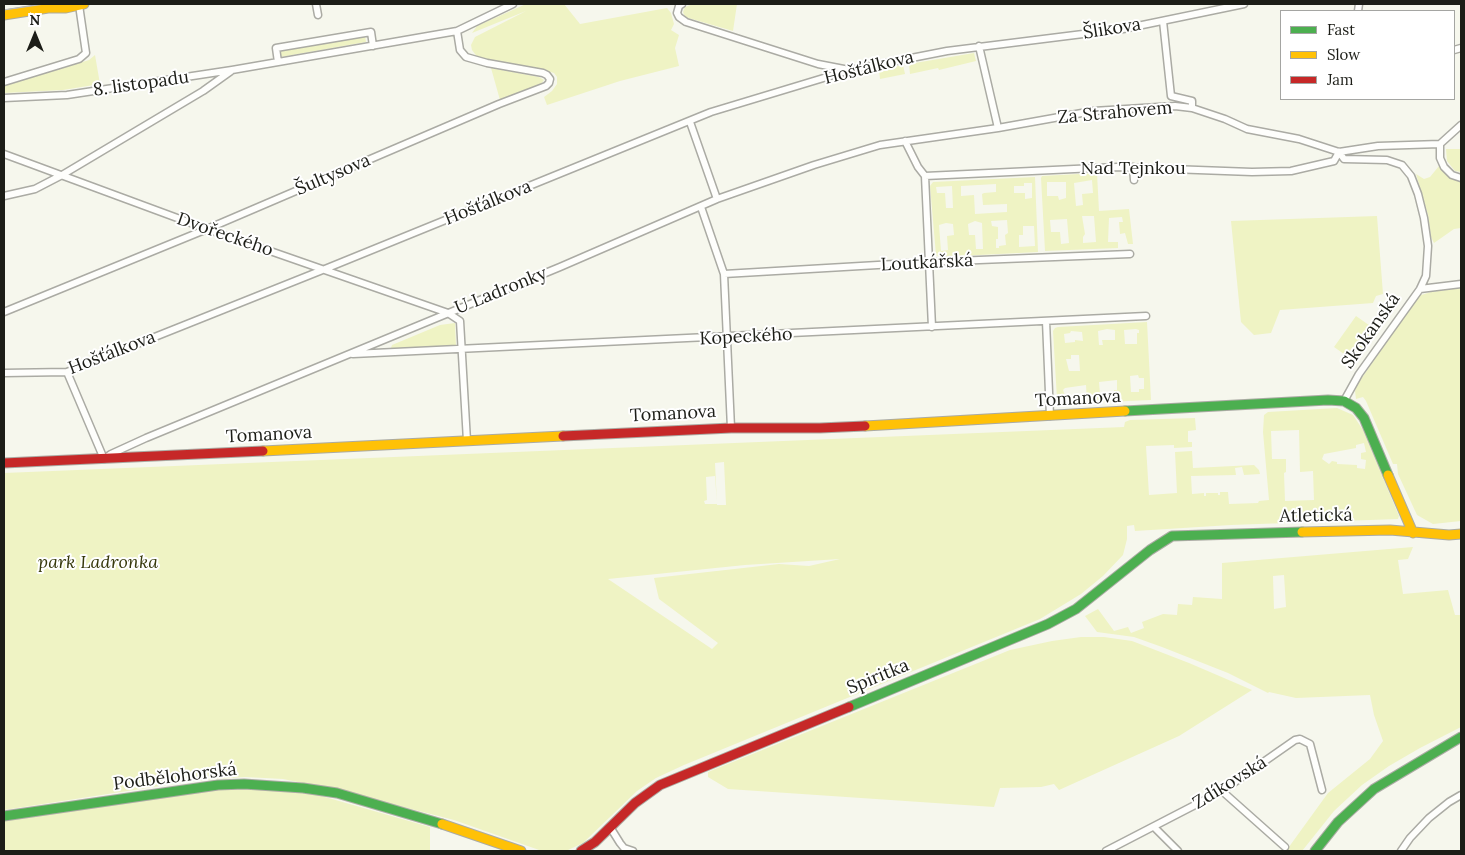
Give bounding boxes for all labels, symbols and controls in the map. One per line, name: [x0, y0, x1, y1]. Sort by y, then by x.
north arrow: [10, 10, 60, 60]
legend: [1280, 10, 1455, 100]
text: N: [30, 11, 40, 29]
street label: Šlikova: [1082, 14, 1142, 44]
text: Fast: [1327, 20, 1355, 39]
text: Slow: [1327, 45, 1360, 64]
street label: Hošťálkova: [822, 46, 916, 90]
street label: 8. listopadu: [92, 67, 190, 101]
text: Jam: [1327, 70, 1354, 89]
street label: Za Strahovem: [1057, 97, 1173, 129]
street label: Šultysova: [292, 150, 374, 200]
street label: Nad Tejnkou: [1080, 158, 1186, 180]
street label: Hošťálkova: [441, 176, 535, 230]
street label: Dvořeckého: [174, 208, 276, 262]
street label: Loutkářská: [880, 250, 974, 276]
street label: U Ladronky: [452, 263, 550, 319]
street label: Skokanská: [1337, 289, 1405, 373]
street label: Kopeckého: [699, 324, 793, 350]
street label: Hošťálkova: [65, 326, 159, 380]
street label: Tomanova: [1034, 386, 1122, 412]
street label: Tomanova: [629, 401, 717, 427]
street label: Tomanova: [225, 422, 313, 448]
street label: Atletická: [1279, 505, 1353, 527]
park label: park Ladronka: [38, 552, 158, 574]
street label: Spiritka: [844, 655, 912, 699]
street label: Zdíkovská: [1189, 752, 1271, 814]
street label: Podbělohorská: [112, 759, 238, 795]

